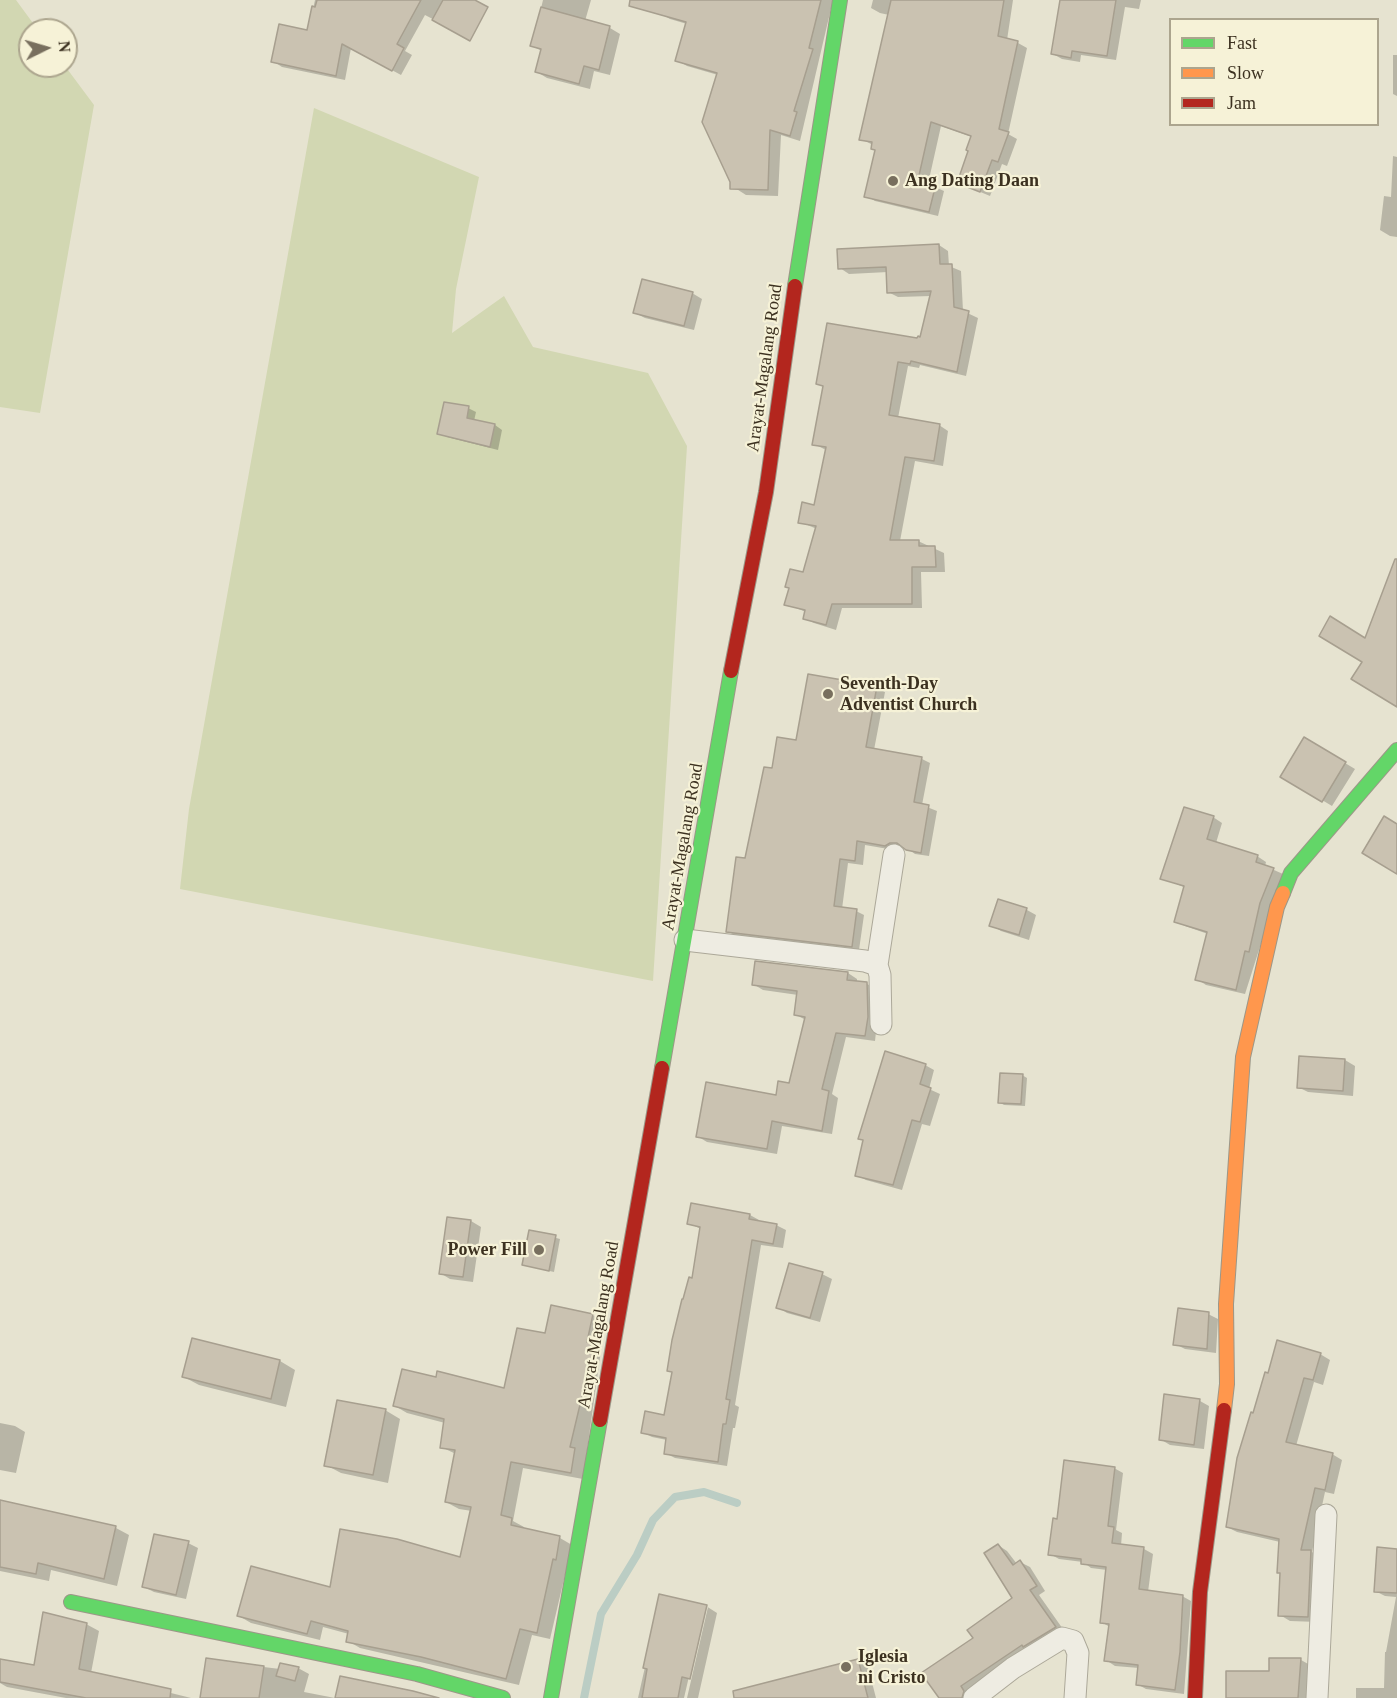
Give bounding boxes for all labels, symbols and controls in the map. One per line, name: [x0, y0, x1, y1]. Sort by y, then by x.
north arrow: [18, 18, 78, 78]
legend: [1169, 18, 1379, 126]
text: Fast: [1227, 33, 1257, 53]
text: N: [55, 40, 73, 53]
text: Slow: [1227, 63, 1264, 83]
text: Jam: [1227, 93, 1256, 113]
place label: Ang Dating Daan: [905, 170, 1039, 192]
marker: Ang Dating Daan: [886, 174, 900, 188]
street label: Arayat-Magalang Road: [743, 283, 787, 453]
place label: Seventh-Day Adventist Church: [840, 673, 977, 716]
marker: Seventh-Day Adventist Church: [821, 687, 835, 701]
street label: Arayat-Magalang Road: [658, 762, 708, 932]
place label: Power Fill: [448, 1239, 527, 1261]
street label: Arayat-Magalang Road: [574, 1240, 624, 1410]
marker: Power Fill: [532, 1243, 546, 1257]
place label: Iglesia ni Cristo: [858, 1646, 926, 1688]
marker: Iglesia ni Cristo: [839, 1660, 853, 1674]

